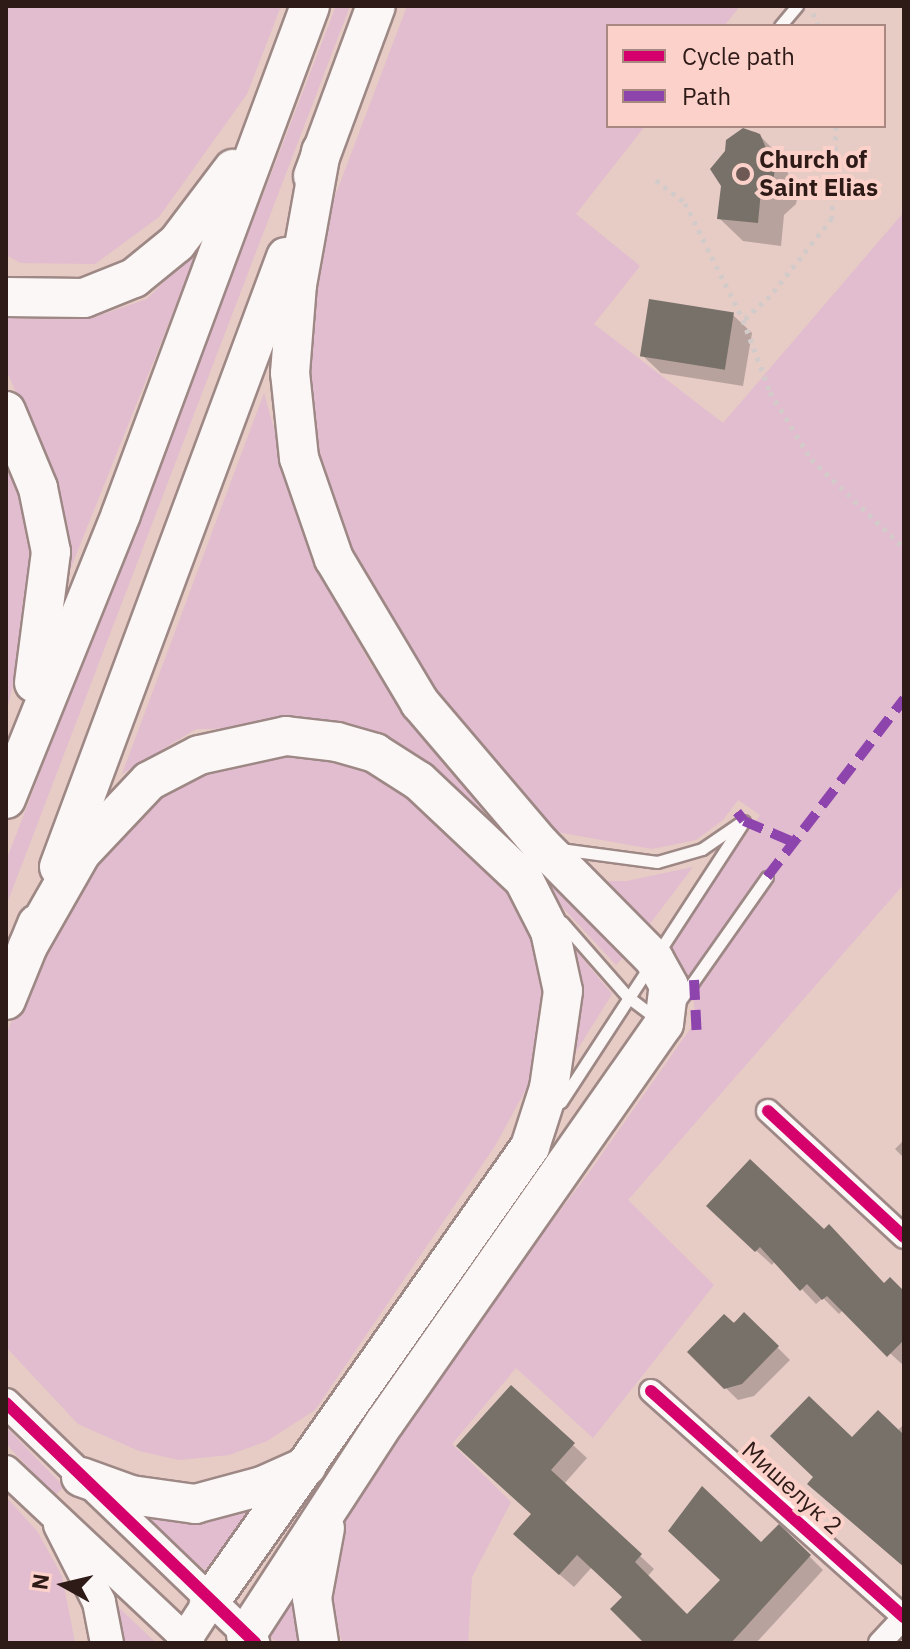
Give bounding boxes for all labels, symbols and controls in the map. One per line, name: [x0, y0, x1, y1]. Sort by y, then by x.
legend: [606, 24, 886, 128]
text: Cycle path: [682, 40, 795, 72]
text: Path: [682, 80, 731, 112]
place label: Church of Saint Elias: [759, 146, 878, 202]
marker: Church of Saint Elias: [734, 165, 752, 183]
street label: Мишелук 2: [736, 1436, 848, 1540]
north arrow: [24, 1545, 104, 1625]
text: N: [24, 1572, 55, 1591]

